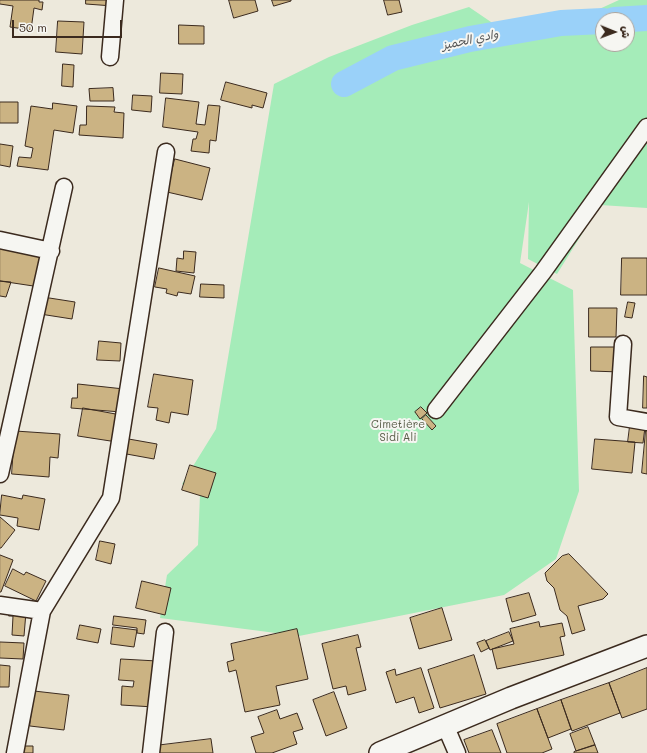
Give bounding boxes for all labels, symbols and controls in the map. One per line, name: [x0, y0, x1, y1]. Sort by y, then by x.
scale bar: [14, 12, 124, 38]
north arrow: [595, 12, 635, 52]
text: 50 m: [19, 19, 47, 35]
text: ش: [619, 26, 634, 38]
water label: وادي الحميز: [440, 27, 500, 53]
park label: Cimetière Sidi Ali: [371, 418, 425, 444]

